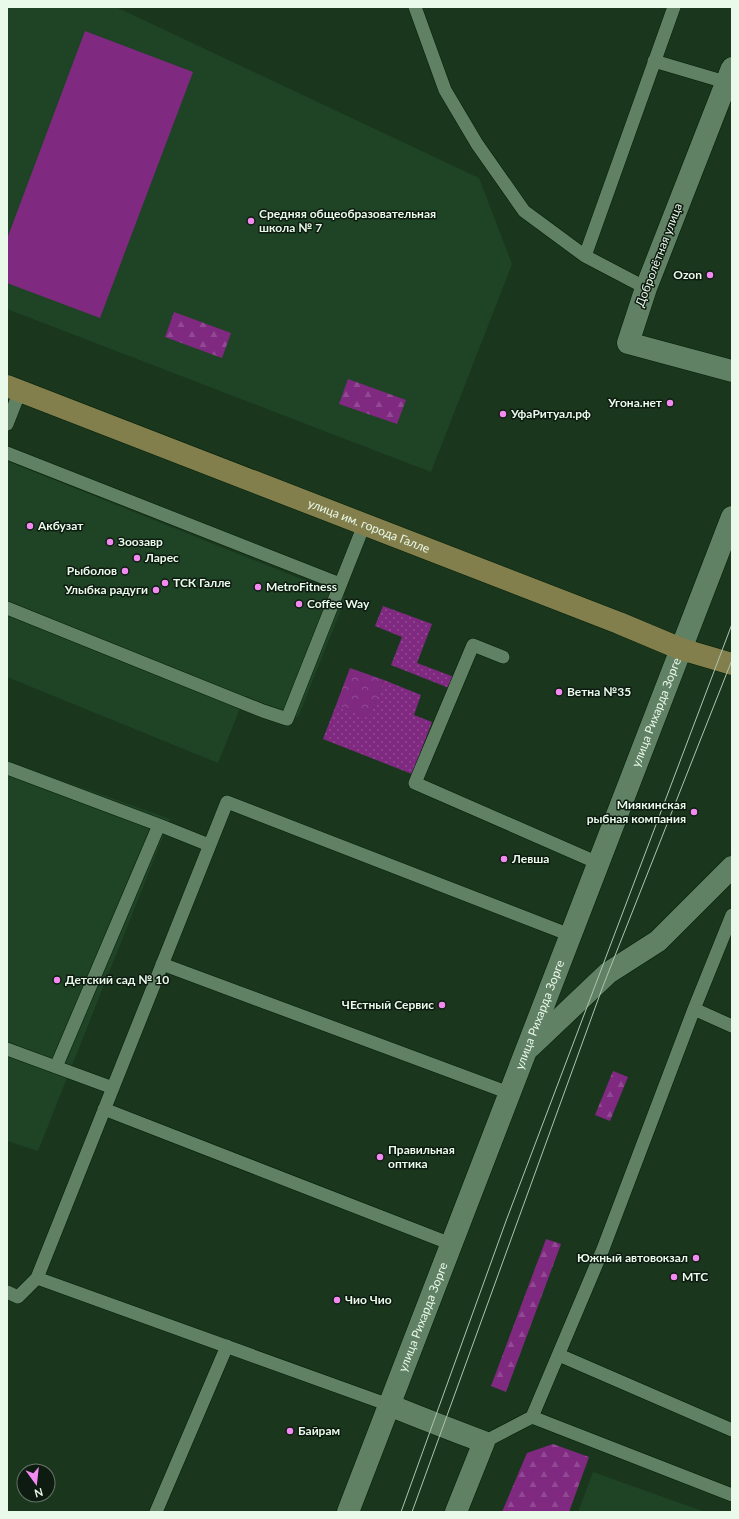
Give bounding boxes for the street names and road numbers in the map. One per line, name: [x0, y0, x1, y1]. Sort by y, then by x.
street label: Добролётная улица: [632, 201, 685, 309]
street label: улица им. города Галле: [306, 495, 432, 556]
street label: улица Рихарда Зорге: [628, 655, 684, 769]
street label: улица Рихарда Зорге: [512, 958, 567, 1071]
street label: улица Рихарда Зорге: [395, 1260, 451, 1374]

